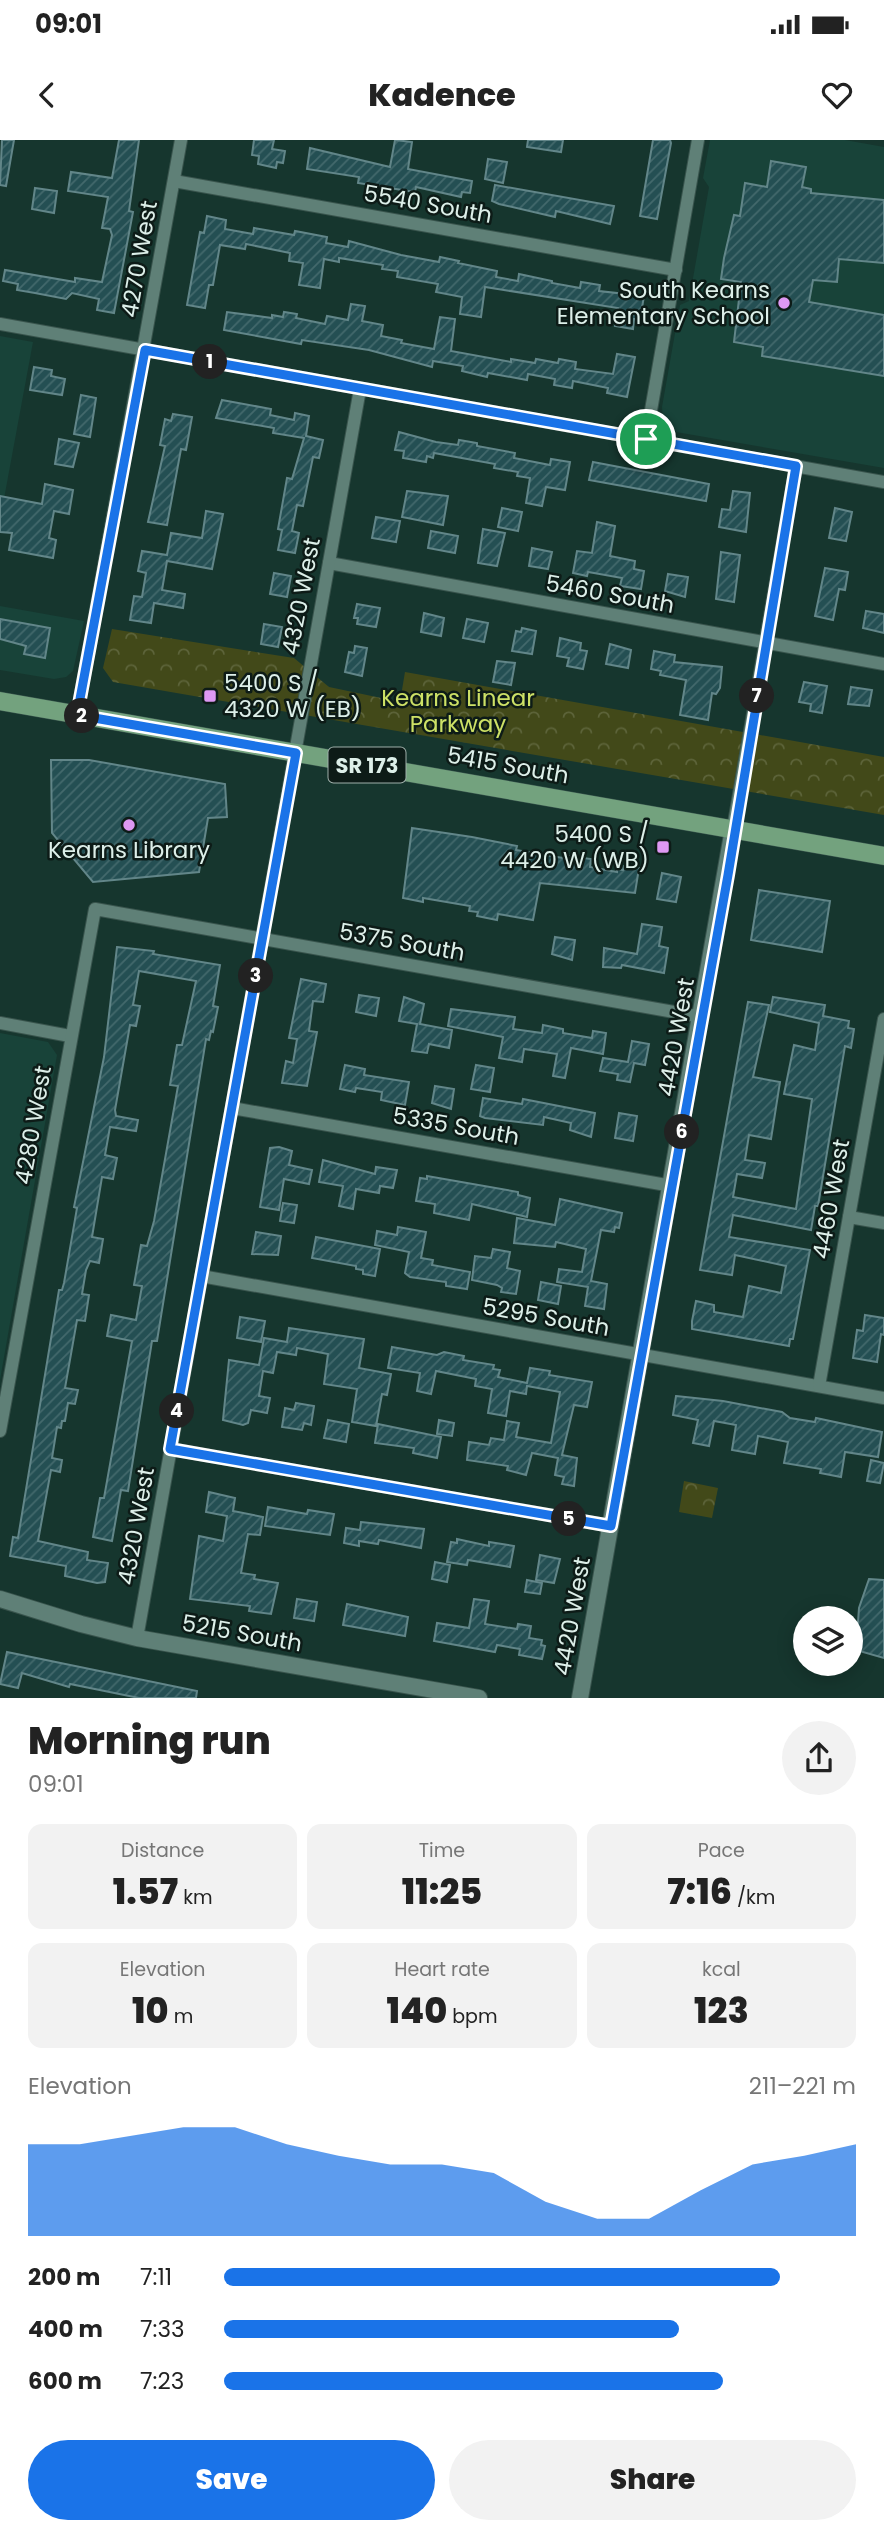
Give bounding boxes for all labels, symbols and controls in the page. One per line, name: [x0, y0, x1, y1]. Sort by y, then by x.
text: 09:01: [35, 6, 102, 42]
text: Kadence: [368, 72, 516, 117]
icon: back: [28, 76, 66, 114]
icon: heart: [818, 76, 856, 114]
street label: 5540 South: [361, 177, 495, 231]
street label: 4270 West: [113, 198, 165, 320]
place label: South Kearns Elementary School: [557, 274, 770, 332]
marker: South Kearns Elementary School: [776, 295, 792, 311]
pin: 1: [192, 344, 228, 380]
text: 1: [206, 348, 213, 375]
pin: [616, 409, 676, 469]
icon: arrive: [627, 420, 665, 458]
street label: 4320 West: [274, 535, 328, 657]
street label: 5460 South: [543, 567, 677, 621]
place label: 5400 S / 4320 W (EB): [224, 667, 361, 725]
pin: 7: [740, 678, 774, 714]
park label: Kearns Linear Parkway: [381, 682, 535, 740]
text: 7: [751, 682, 762, 709]
marker: 5400 S / 4320 W (EB): [202, 688, 218, 704]
pin: 2: [64, 698, 100, 734]
text: 2: [76, 702, 87, 729]
street label: 5415 South: [445, 739, 571, 791]
road number: SR 173: [328, 748, 406, 782]
marker: Kearns Library: [121, 817, 137, 833]
place label: 5400 S / 4420 W (WB): [500, 818, 649, 876]
place label: Kearns Library: [48, 834, 210, 866]
marker: 5400 S / 4420 W (WB): [655, 839, 671, 855]
street label: 5375 South: [337, 915, 467, 969]
pin: 3: [238, 958, 274, 994]
text: 3: [250, 962, 261, 989]
street label: 4420 West: [650, 975, 702, 1099]
street label: 4280 West: [7, 1063, 59, 1187]
street label: 5335 South: [390, 1099, 522, 1153]
pin: 6: [664, 1114, 700, 1150]
text: 6: [675, 1118, 688, 1145]
street label: 4460 West: [805, 1137, 857, 1261]
street label: 5295 South: [480, 1290, 612, 1344]
pin: 4: [160, 1394, 194, 1428]
text: 4: [170, 1397, 183, 1424]
street label: 4320 West: [110, 1465, 162, 1587]
pin: 5: [552, 1502, 586, 1536]
text: 5: [562, 1505, 575, 1532]
street label: 4420 West: [546, 1554, 598, 1678]
map controls: [793, 1606, 863, 1676]
button: layers: [793, 1606, 863, 1676]
street label: 5215 South: [179, 1607, 305, 1659]
text: Morning run: [28, 1714, 271, 1767]
button: share: [782, 1721, 856, 1795]
text: 09:01: [28, 1768, 84, 1800]
text: Distance: [121, 1837, 204, 1864]
text: Time: [419, 1837, 465, 1864]
text: Pace: [698, 1837, 745, 1864]
text: 1.57: [113, 1867, 178, 1916]
text: 11:25: [402, 1867, 482, 1916]
text: 7:16: [667, 1867, 732, 1916]
text: km: [178, 1884, 213, 1911]
text: /km: [732, 1884, 775, 1911]
text: Elevation: [120, 1956, 205, 1983]
text: Heart rate: [394, 1956, 490, 1983]
text: kcal: [702, 1956, 741, 1983]
text: 10: [132, 1986, 169, 2035]
text: 140: [386, 1986, 447, 2035]
text: 123: [694, 1986, 749, 2035]
text: m: [169, 2003, 193, 2030]
text: bpm: [447, 2003, 498, 2030]
text: Elevation: [28, 2070, 132, 2102]
text: 211–221 m: [749, 2070, 856, 2102]
text: 200 m: [28, 2261, 100, 2293]
text: 7:11: [140, 2261, 172, 2293]
text: 400 m: [28, 2313, 103, 2345]
text: 7:33: [140, 2313, 185, 2345]
text: 600 m: [28, 2365, 102, 2397]
text: 7:23: [140, 2365, 184, 2397]
button: Save: [28, 2440, 435, 2520]
button: Share: [449, 2440, 856, 2520]

